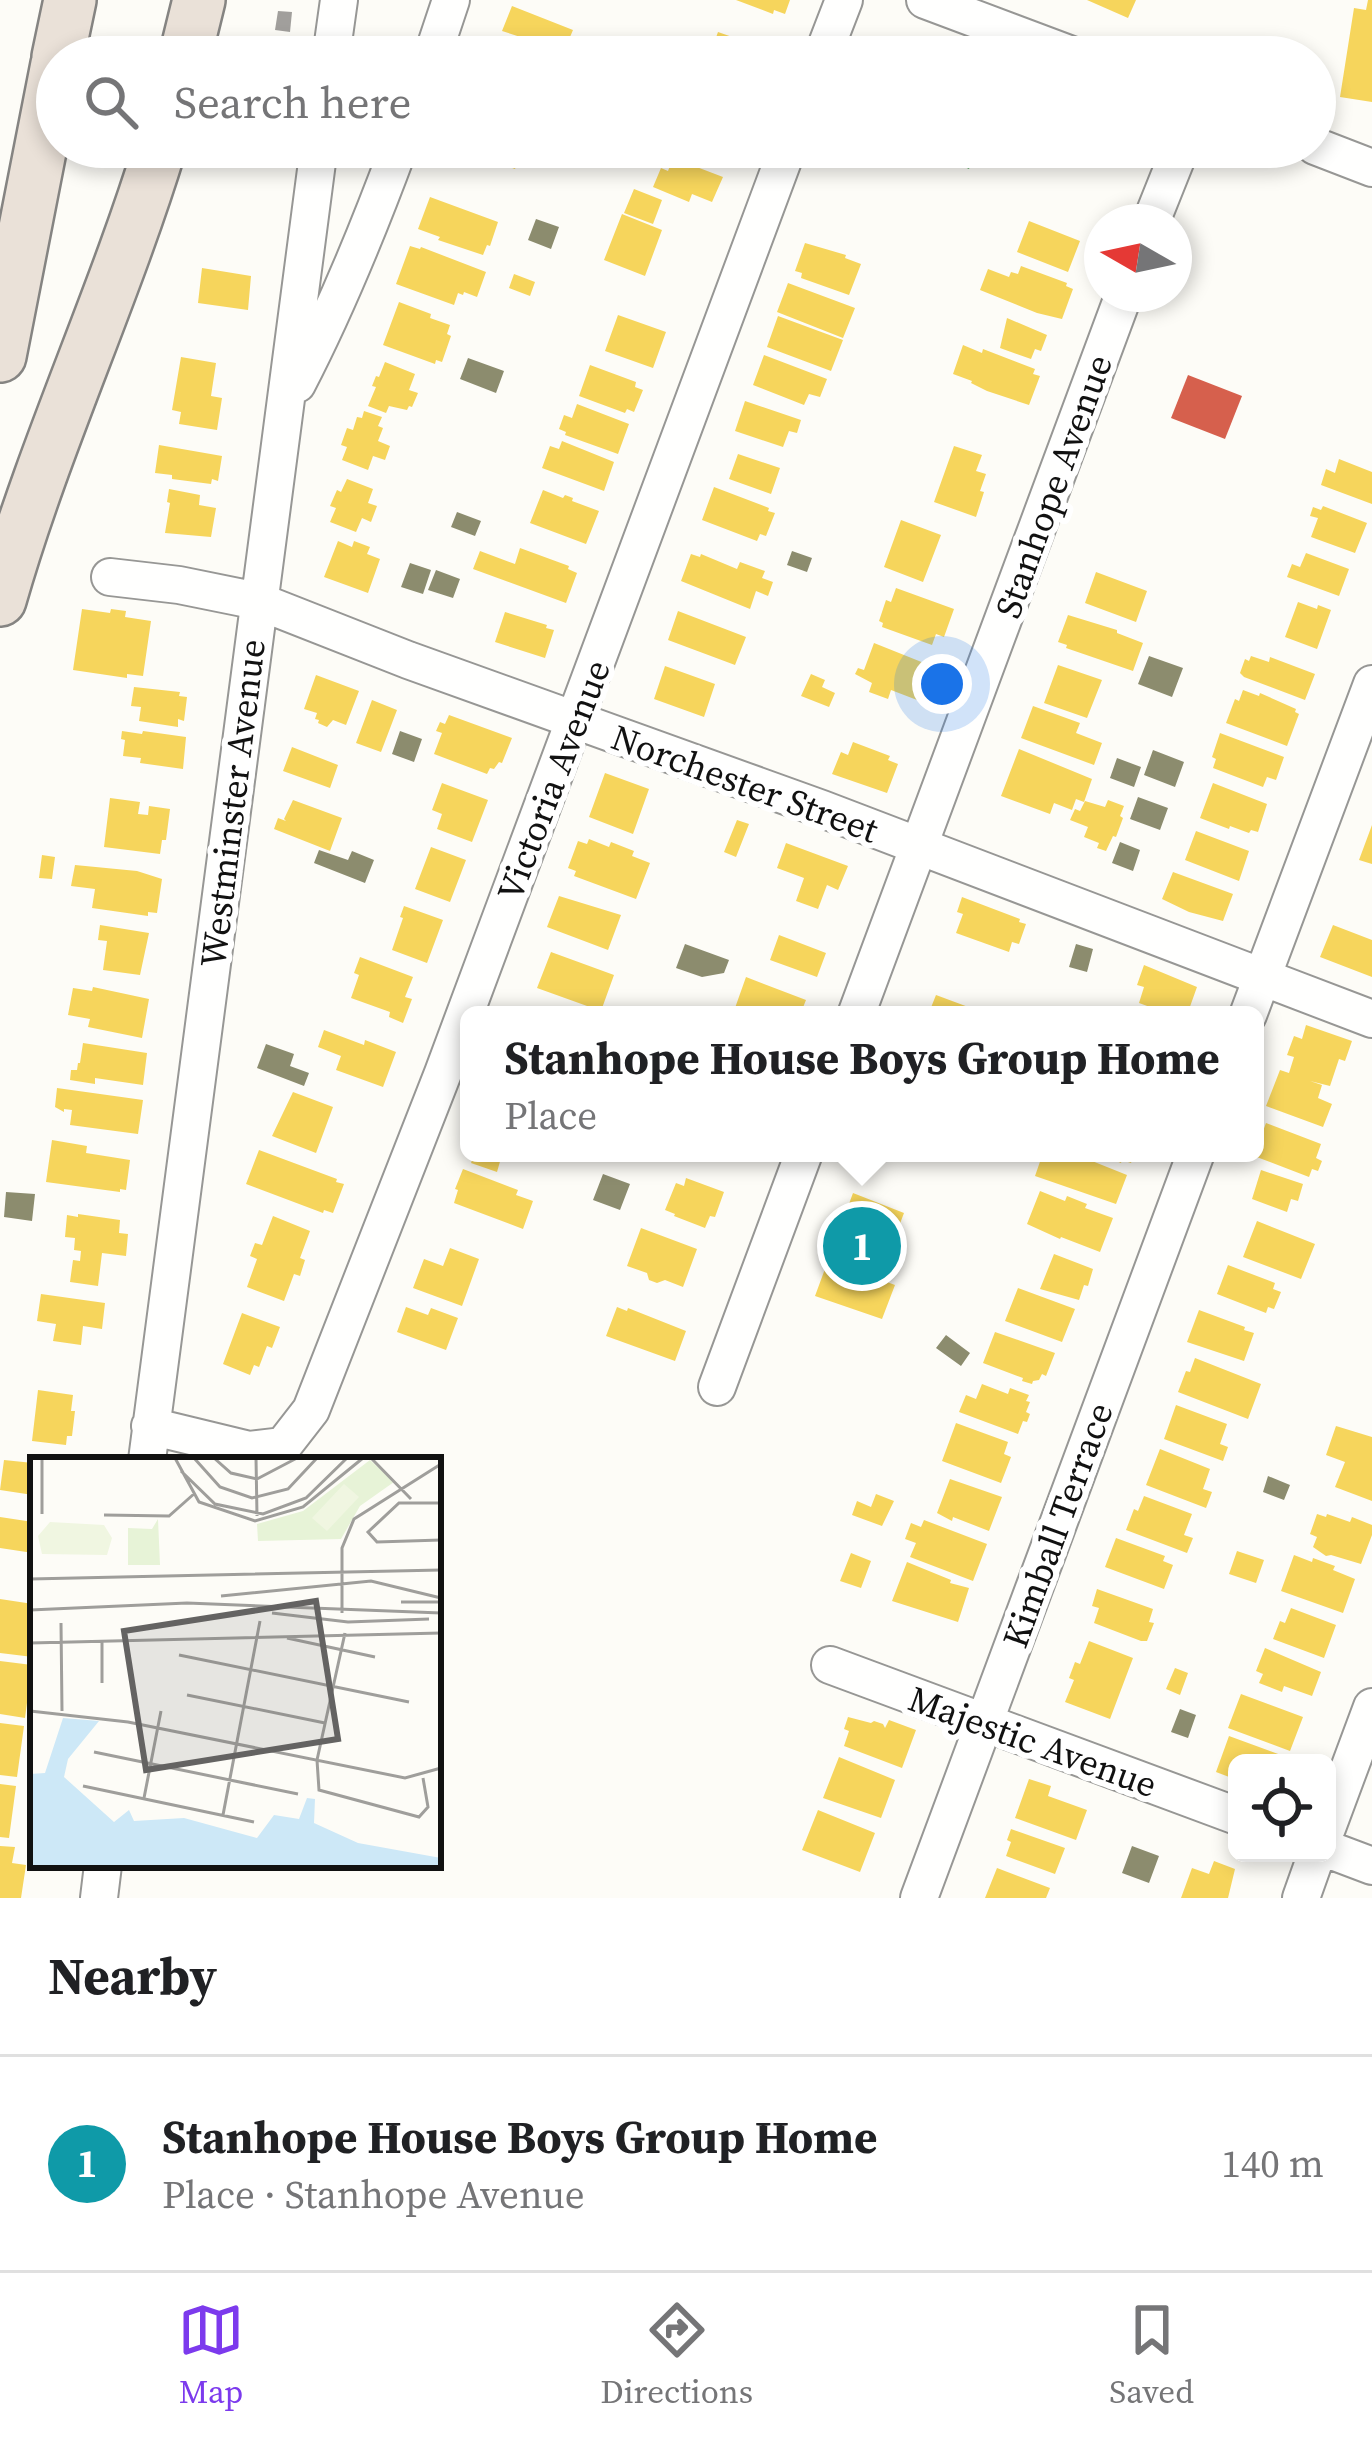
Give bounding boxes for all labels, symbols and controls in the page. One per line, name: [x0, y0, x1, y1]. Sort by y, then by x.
search box: [36, 36, 1336, 168]
icon: search: [78, 69, 144, 135]
text: Search here: [174, 71, 411, 133]
north arrow: [1084, 204, 1192, 312]
street label: Stanhope Avenue: [983, 348, 1124, 625]
street label: Westminster Avenue: [188, 636, 277, 970]
street label: Victoria Avenue: [485, 653, 622, 907]
your location: [912, 654, 972, 714]
street label: Norchester Street: [605, 713, 885, 855]
popup: [460, 1006, 1264, 1162]
text: Stanhope House Boys Group Home: [504, 1027, 1220, 1089]
text: Place: [504, 1089, 597, 1142]
pin: 1: [823, 1201, 901, 1291]
street label: Kimball Terrace: [990, 1396, 1124, 1654]
inset map: [30, 1457, 441, 1868]
street label: Majestic Avenue: [902, 1674, 1164, 1809]
map controls: [1228, 1754, 1336, 1862]
button: locate: [1228, 1754, 1336, 1862]
text: Nearby: [48, 1941, 217, 2011]
text: Stanhope House Boys Group Home: [162, 2106, 878, 2168]
text: 1: [76, 2137, 98, 2190]
text: 140 m: [1221, 2137, 1324, 2190]
text: Place · Stanhope Avenue: [162, 2168, 585, 2221]
tab: Map: [178, 2297, 244, 2414]
tab: Directions: [600, 2297, 753, 2414]
tab: Saved: [1109, 2297, 1194, 2414]

